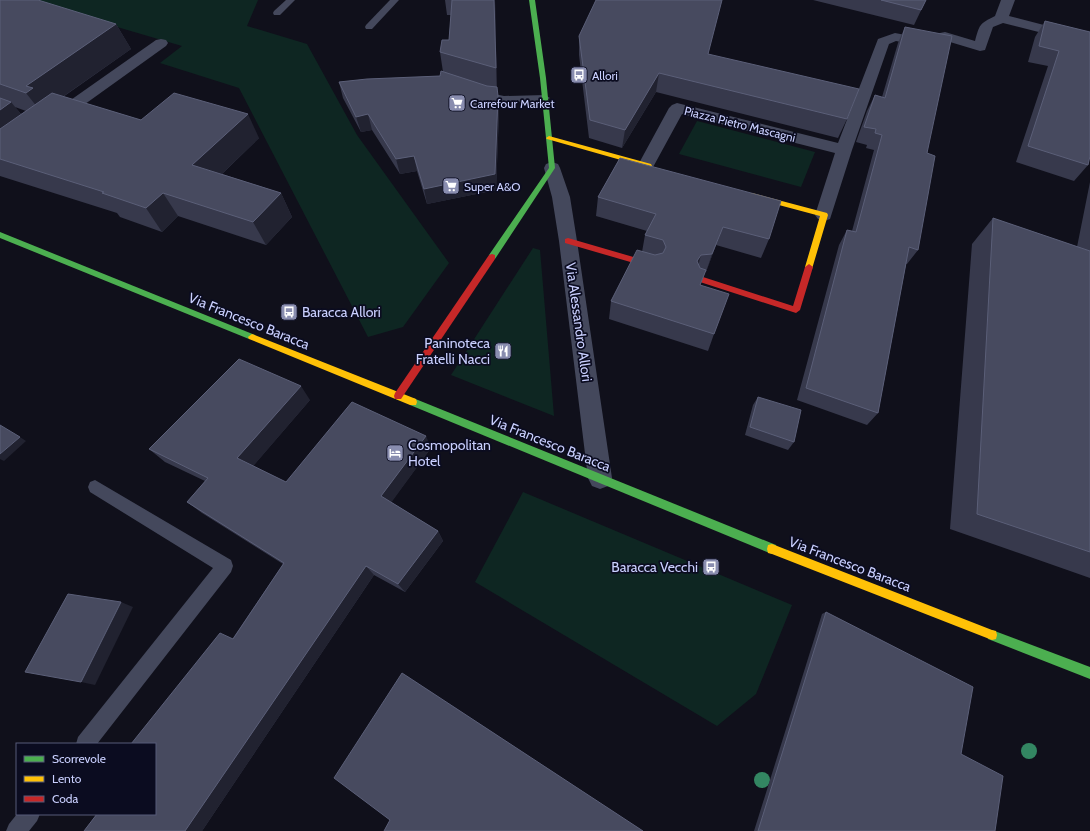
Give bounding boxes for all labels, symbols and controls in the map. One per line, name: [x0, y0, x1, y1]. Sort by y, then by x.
bus stop icon: Allori: [569, 65, 589, 85]
place label: Allori: [592, 68, 618, 83]
supermarket icon: Carrefour Market: [447, 93, 467, 113]
place label: Carrefour Market: [470, 96, 554, 111]
street label: Piazza Pietro Mascagni: [683, 103, 797, 145]
supermarket icon: Super A&O: [441, 176, 461, 196]
place label: Super A&O: [464, 179, 521, 194]
street label: Via Alessandro Allori: [562, 261, 596, 383]
street label: Via Francesco Baracca: [186, 288, 313, 354]
bus stop icon: Baracca Allori: [279, 302, 299, 322]
place label: Baracca Allori: [302, 303, 381, 321]
place label: Paninoteca Fratelli Nacci: [416, 334, 490, 368]
restaurant icon: Paninoteca Fratelli Nacci: [493, 341, 513, 361]
street label: Via Francesco Baracca: [487, 410, 614, 476]
place label: Cosmopolitan Hotel: [408, 436, 491, 470]
hotel icon: Cosmopolitan Hotel: [385, 443, 405, 463]
street label: Via Francesco Baracca: [786, 532, 914, 596]
bus stop icon: Baracca Vecchi: [701, 557, 721, 577]
place label: Baracca Vecchi: [611, 558, 698, 576]
legend: [16, 743, 156, 815]
text: Scorrevole: [52, 751, 106, 766]
text: Lento: [52, 771, 82, 786]
text: Coda: [52, 791, 78, 806]

